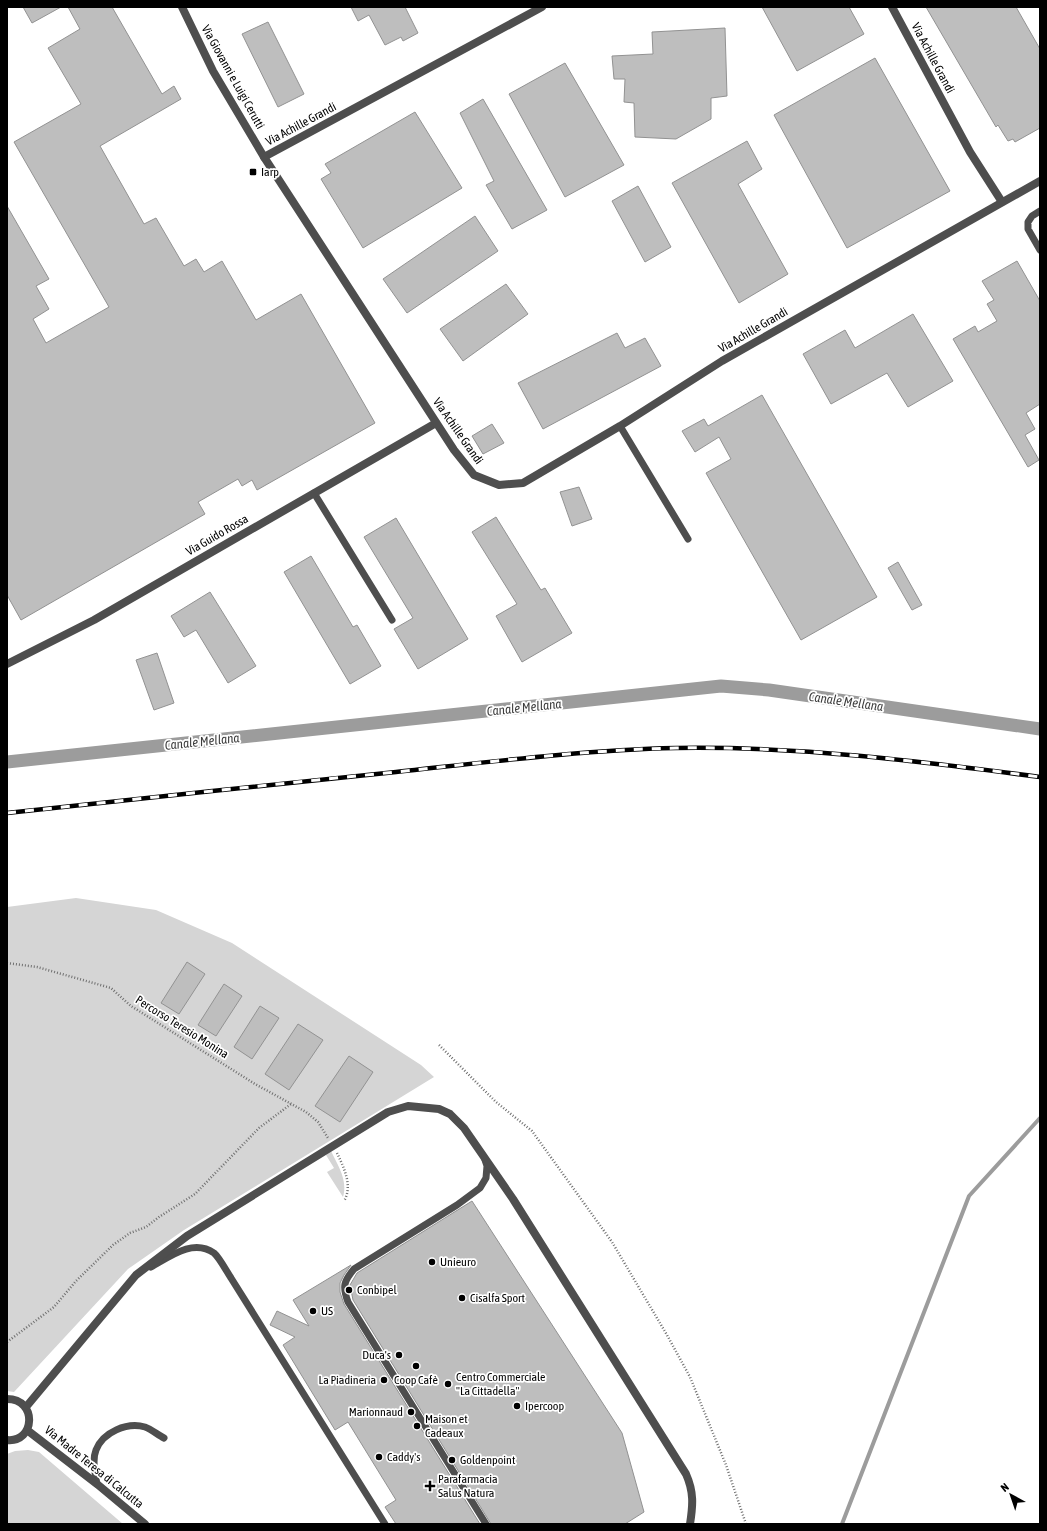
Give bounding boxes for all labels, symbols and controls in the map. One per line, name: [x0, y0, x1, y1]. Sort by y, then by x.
street label: Via Achille Grandi: [909, 20, 957, 96]
street label: Via Giovanni e Luigi Cerutti: [199, 23, 267, 131]
street label: Via Achille Grandi: [263, 100, 339, 148]
place label: Iarp: [261, 165, 279, 179]
marker: Iarp: [248, 167, 258, 177]
street label: Via Achille Grandi: [716, 305, 790, 355]
street label: Via Achille Grandi: [430, 395, 486, 467]
street label: Via Guido Rossa: [183, 512, 251, 558]
water label: Canale Mellana: [808, 689, 884, 714]
water label: Canale Mellana: [486, 696, 562, 719]
water label: Canale Mellana: [164, 730, 240, 753]
street label: Percorso Teresio Monina: [133, 993, 231, 1061]
place label: Unieuro: [440, 1255, 476, 1269]
marker: Unieuro: [427, 1257, 437, 1267]
place label: Conbipel: [357, 1283, 397, 1297]
marker: Conbipel: [344, 1285, 354, 1295]
place label: Cisalfa Sport: [470, 1291, 525, 1305]
marker: Cisalfa Sport: [457, 1293, 467, 1303]
place label: US: [321, 1304, 333, 1318]
marker: US: [308, 1306, 318, 1316]
place label: Duca's: [362, 1348, 391, 1362]
marker: Duca's: [394, 1350, 404, 1360]
marker: Coop Cafè: [411, 1361, 421, 1371]
place label: Centro Commerciale "La Cittadella": [456, 1370, 546, 1398]
place label: La Piadineria: [319, 1373, 376, 1387]
place label: Coop Cafè: [394, 1373, 438, 1387]
marker: La Piadineria: [379, 1375, 389, 1385]
marker: Centro Commerciale "La Cittadella": [443, 1379, 453, 1389]
place label: Ipercoop: [525, 1399, 564, 1413]
marker: Ipercoop: [512, 1401, 522, 1411]
place label: Marionnaud: [349, 1405, 403, 1419]
marker: Marionnaud: [406, 1407, 416, 1417]
place label: Maison et Cadeaux: [425, 1412, 468, 1440]
marker: Maison et Cadeaux: [412, 1421, 422, 1431]
street label: Via Madre Teresa di Calcutta: [42, 1423, 146, 1511]
place label: Caddy's: [387, 1450, 421, 1464]
marker: Caddy's: [374, 1452, 384, 1462]
place label: Goldenpoint: [460, 1453, 516, 1467]
marker: Goldenpoint: [447, 1455, 457, 1465]
place label: Parafarmacia Salus Natura: [438, 1472, 498, 1500]
north arrow: [991, 1475, 1031, 1515]
marker: Parafarmacia Salus Natura: [425, 1481, 435, 1491]
text: N: [998, 1481, 1011, 1494]

